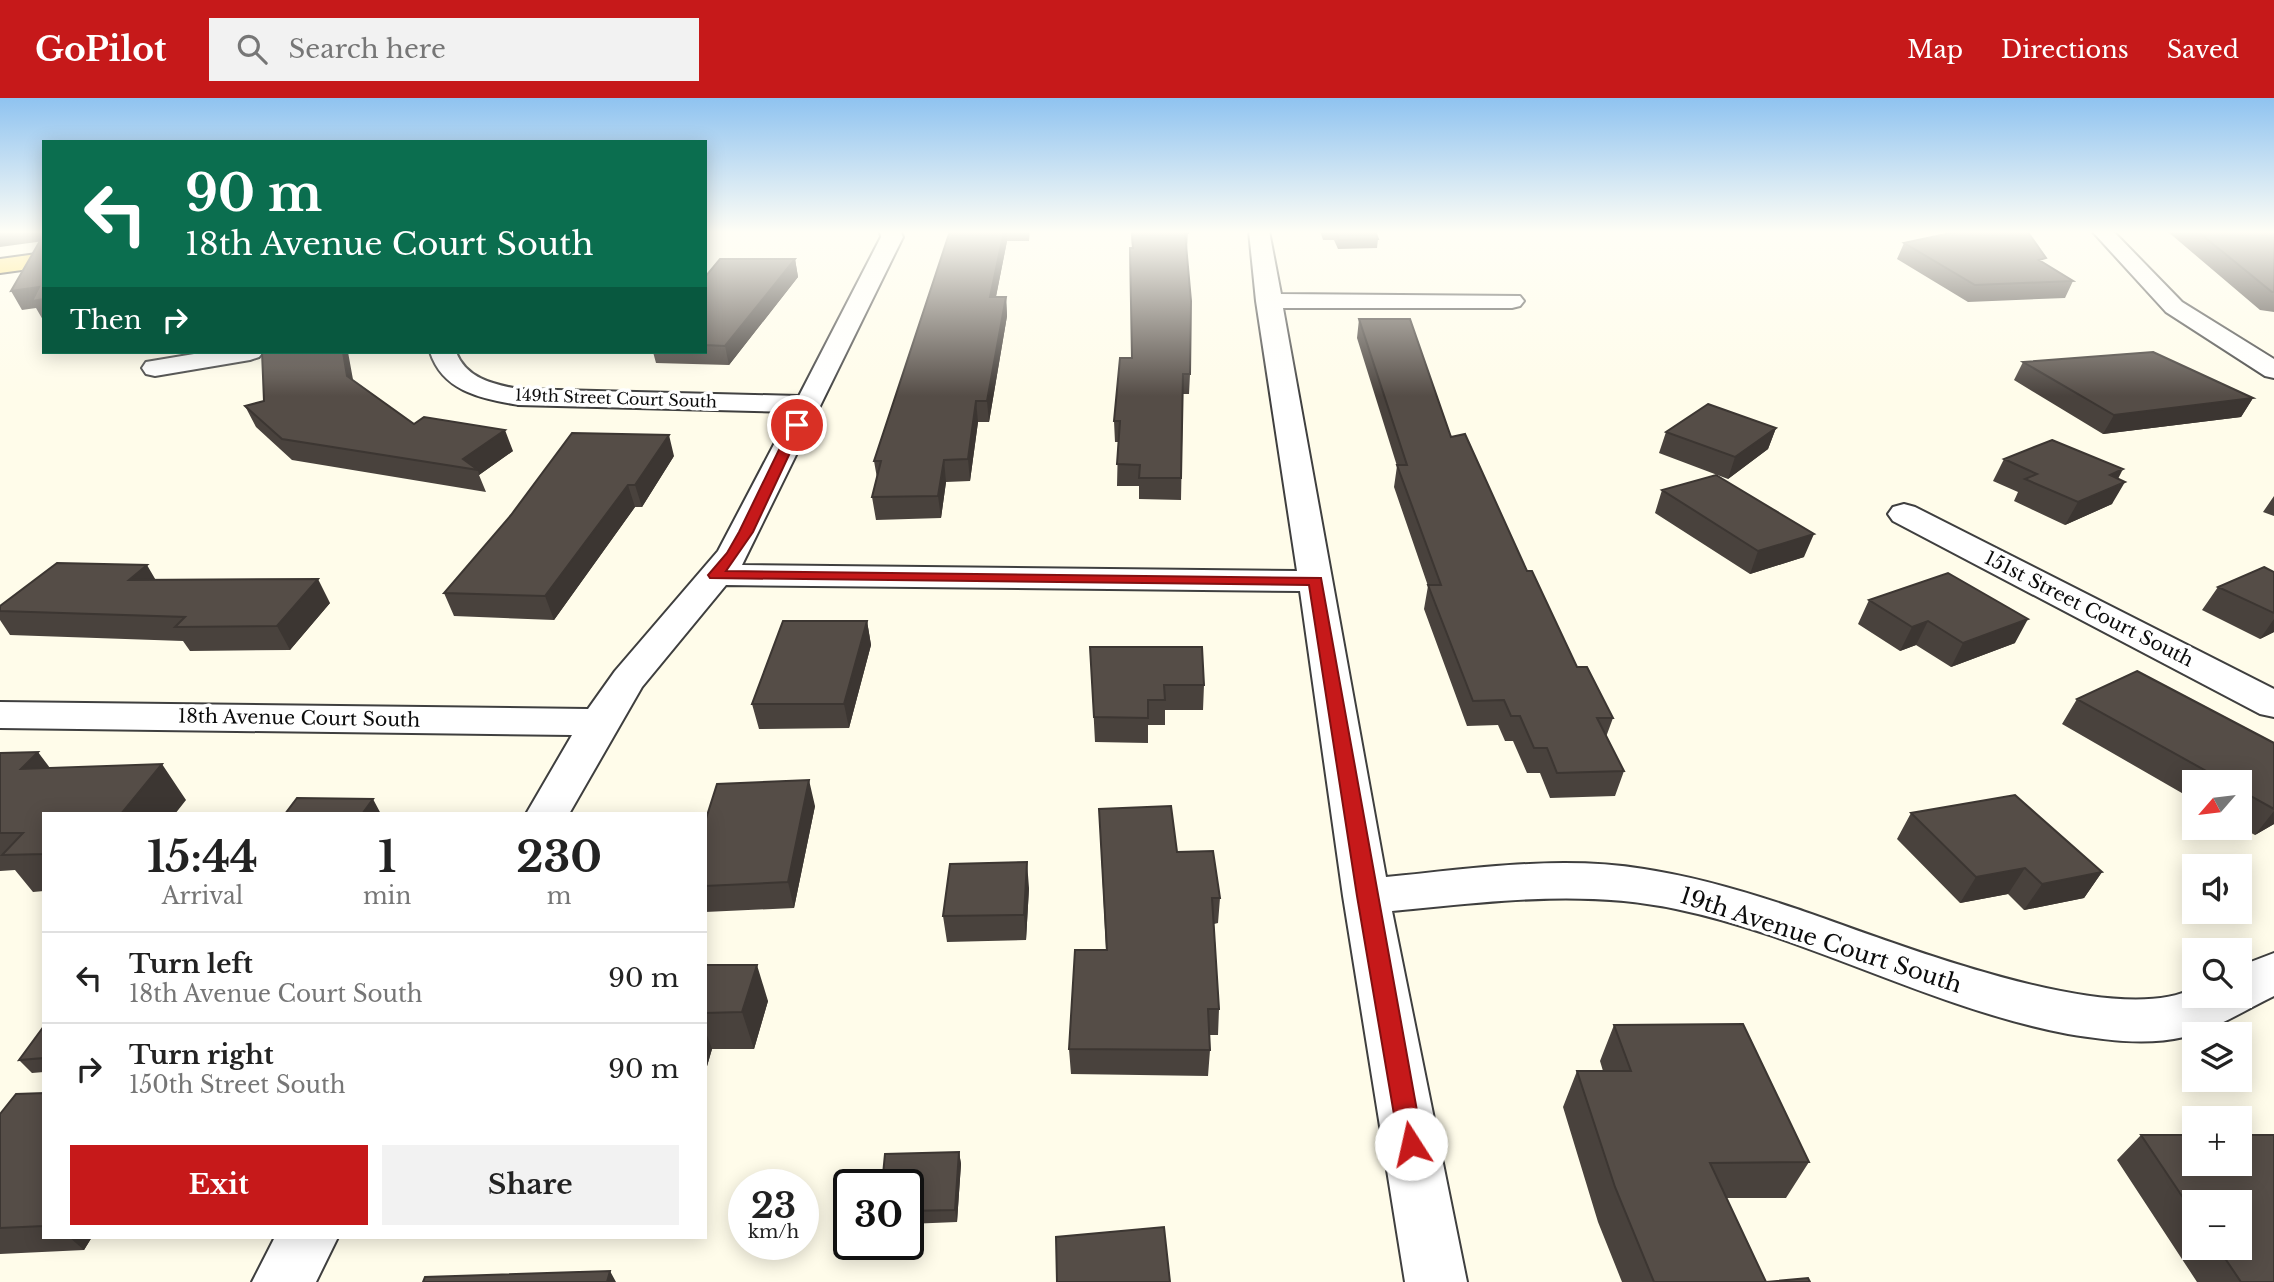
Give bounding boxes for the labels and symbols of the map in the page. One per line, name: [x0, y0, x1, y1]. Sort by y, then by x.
street label: 149th Street Court South: [515, 384, 717, 412]
pin: [767, 395, 827, 455]
street label: 151st Street Court South: [1981, 546, 2197, 672]
street label: 18th Avenue Court South: [178, 704, 420, 732]
north arrow: [2182, 770, 2252, 840]
street label: 19th Avenue Court South: [1677, 881, 1965, 999]
position arrow: [1374, 1107, 1448, 1181]
speed limit sign: 30: [833, 1169, 924, 1260]

